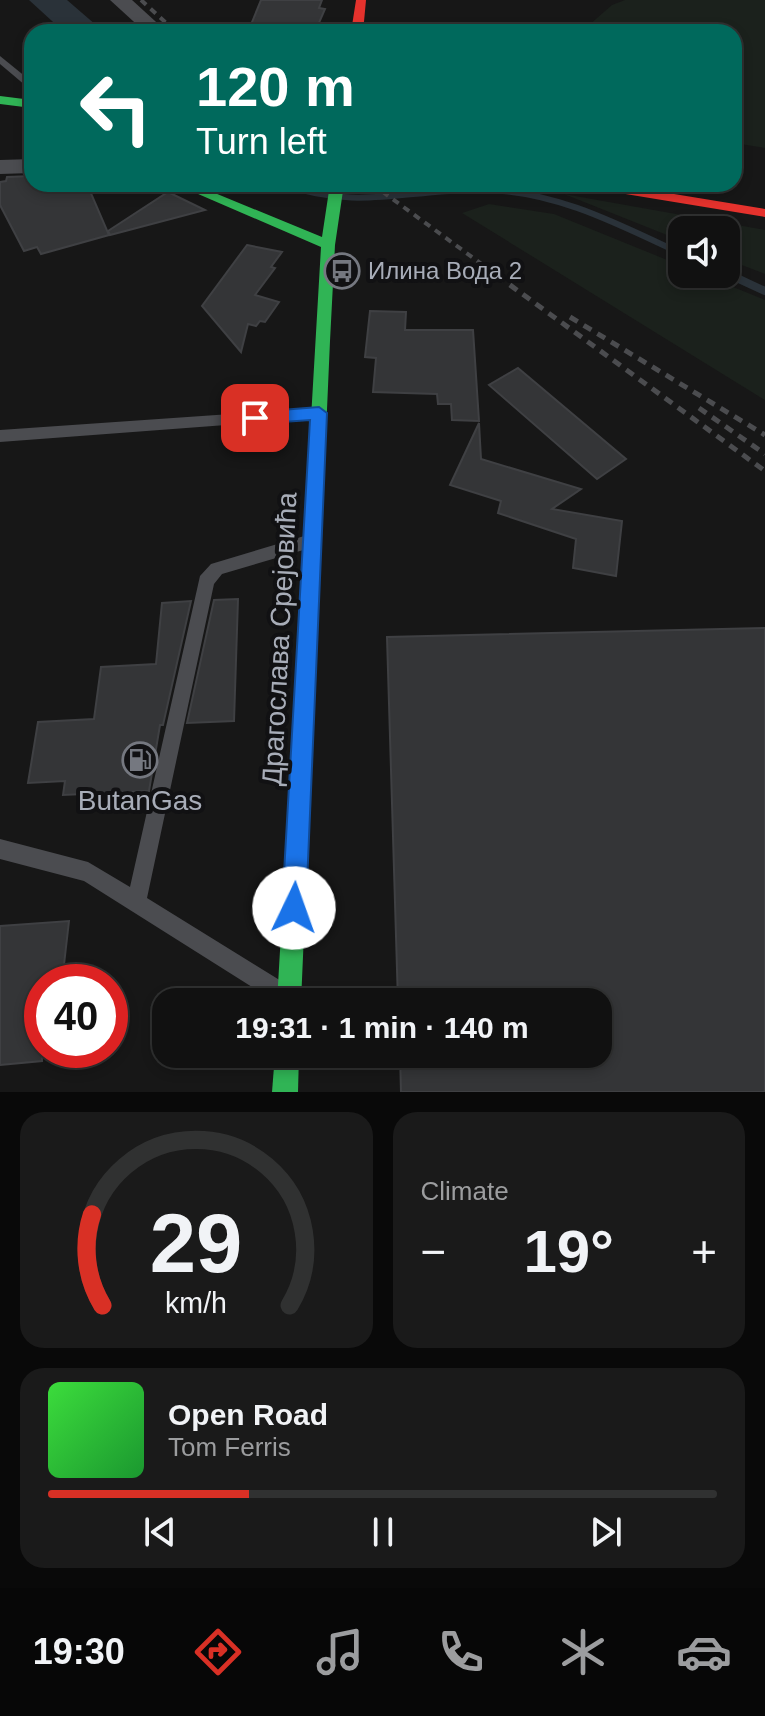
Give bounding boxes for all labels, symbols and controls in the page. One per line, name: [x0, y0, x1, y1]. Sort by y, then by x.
text: 120 m: [196, 55, 355, 118]
icon: left: [64, 56, 168, 160]
text: Turn left: [196, 121, 327, 162]
map controls: [668, 216, 740, 288]
button: sound: [668, 216, 740, 288]
bus stop icon: Илина Вода 2: [323, 252, 361, 290]
place label: Илина Вода 2: [368, 257, 522, 284]
pin: [221, 384, 289, 452]
icon: arrive: [233, 396, 277, 440]
street label: Драгослава Срејовића: [256, 491, 303, 787]
fuel station icon: ButanGas: [121, 741, 159, 779]
place label: ButanGas: [78, 785, 202, 816]
position arrow: [252, 866, 336, 950]
speed limit sign: 40: [24, 964, 128, 1068]
text: 19:31 · 1 min · 140 m: [235, 1011, 529, 1044]
text: Climate: [421, 1176, 509, 1206]
text: 29: [150, 1197, 243, 1290]
text: 19°: [523, 1218, 614, 1285]
text: −: [421, 1227, 446, 1276]
text: +: [691, 1227, 717, 1276]
text: km/h: [165, 1287, 227, 1319]
text: Open Road: [168, 1398, 328, 1431]
text: Tom Ferris: [168, 1432, 291, 1462]
icon: previous: [138, 1510, 182, 1554]
icon: pause: [361, 1510, 405, 1554]
icon: next: [584, 1510, 628, 1554]
icon: directions: [190, 1624, 246, 1680]
icon: music: [312, 1624, 368, 1680]
icon: phone: [433, 1624, 489, 1680]
icon: climate: [555, 1624, 611, 1680]
icon: car: [676, 1624, 732, 1680]
text: 19:30: [33, 1631, 125, 1672]

